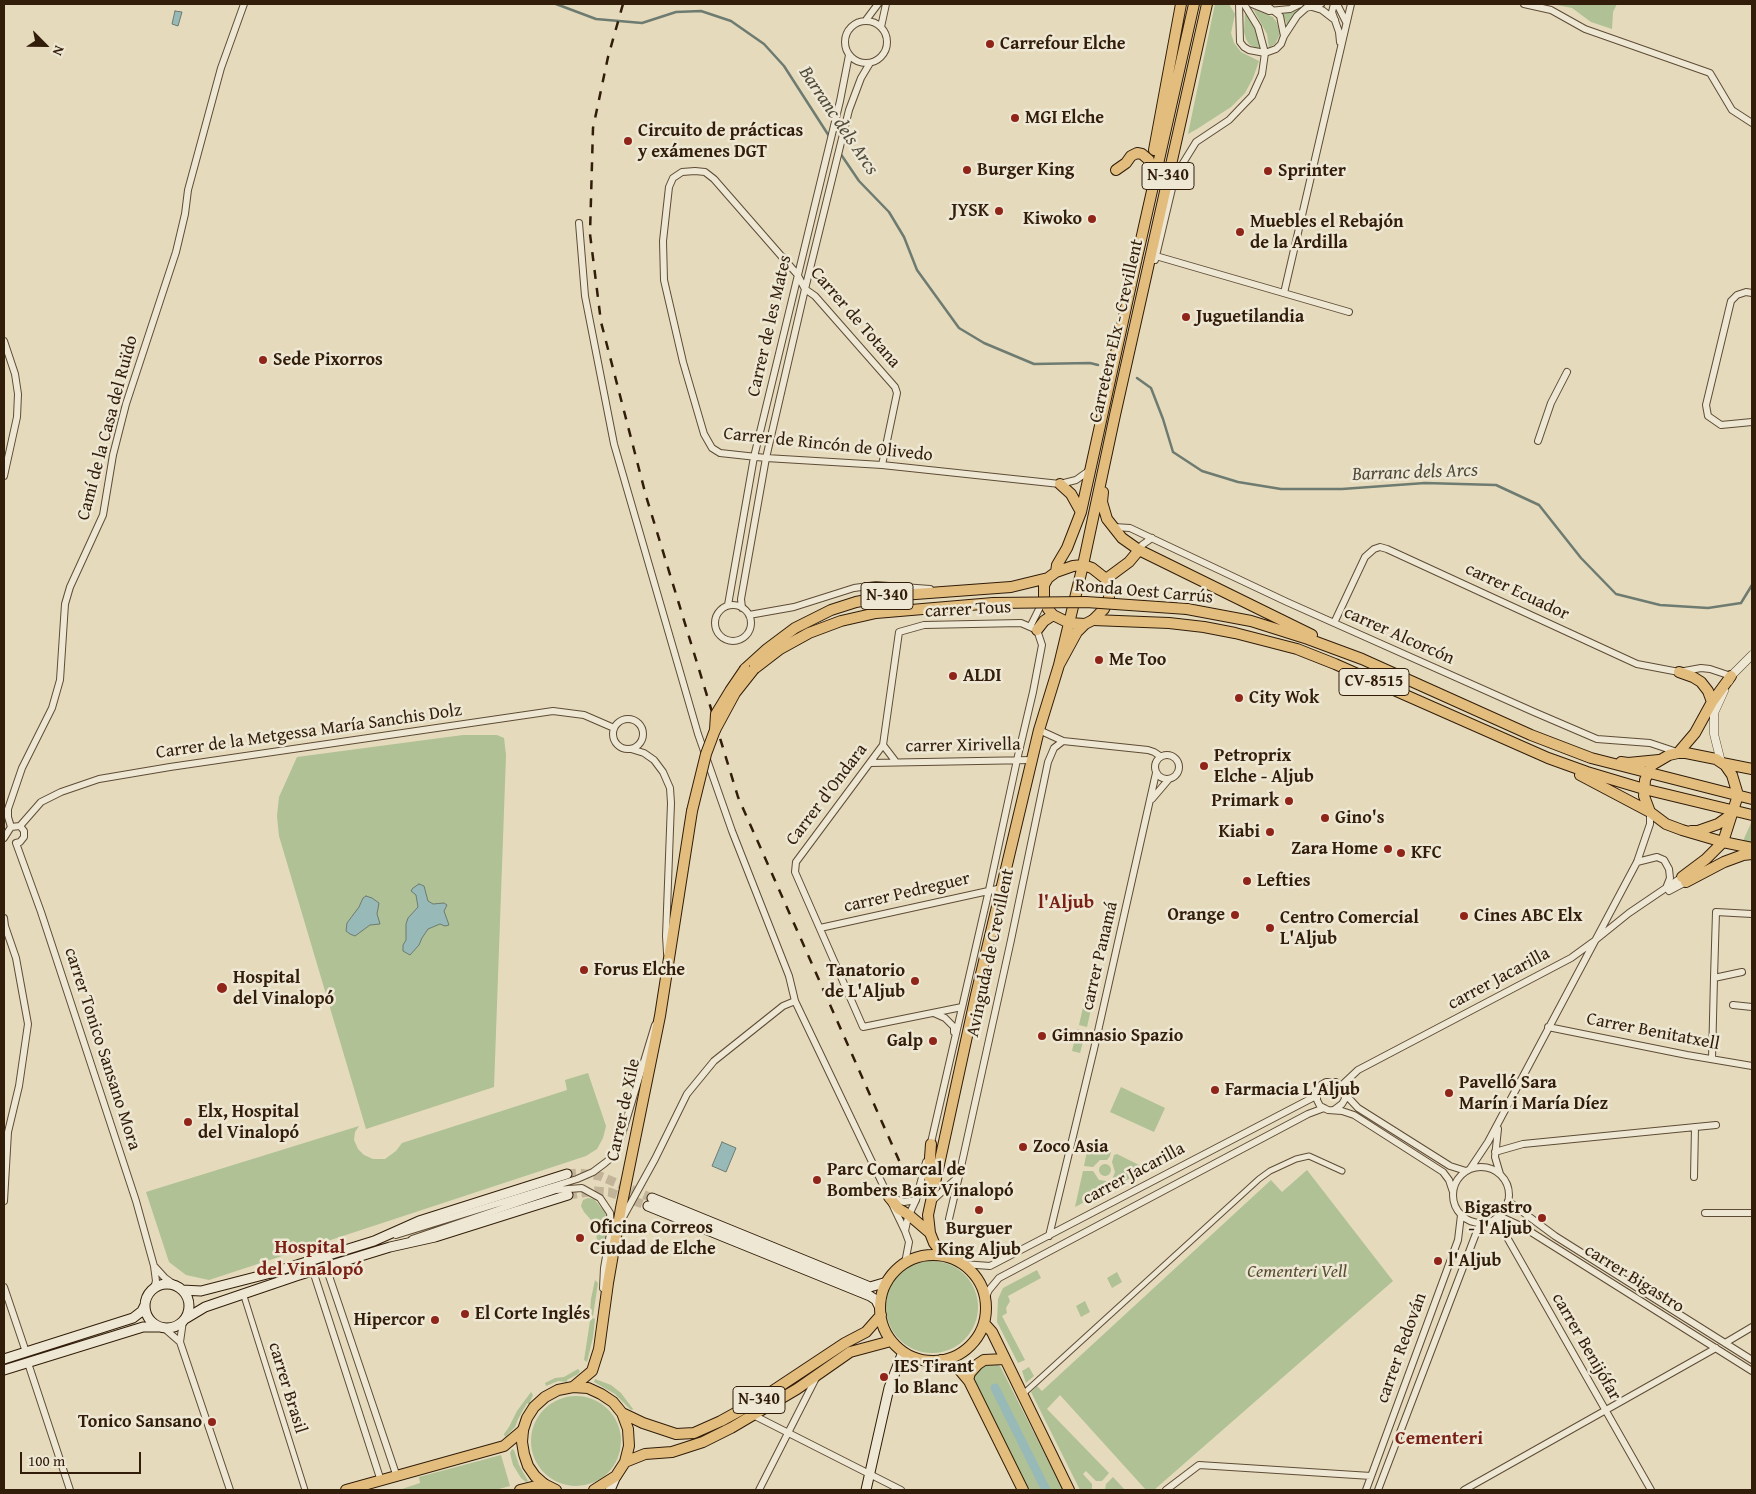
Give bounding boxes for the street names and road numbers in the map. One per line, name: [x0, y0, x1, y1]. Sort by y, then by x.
road number: N-340: [1142, 162, 1194, 190]
street label: Carretera Elx - Crevillent: [1085, 237, 1149, 425]
street label: Carrer de les Mates: [743, 253, 797, 399]
street label: Carrer de Totana: [805, 263, 905, 373]
street label: Camí de la Casa del Ruïdo: [73, 333, 143, 523]
street label: Carrer de Rincón de Olivedo: [722, 423, 934, 467]
street label: carrer Ecuador: [1461, 558, 1573, 626]
street label: Ronda Oest Carrús: [1074, 575, 1214, 609]
road number: N-340: [861, 582, 913, 610]
street label: carrer Tous: [924, 597, 1012, 623]
street label: carrer Alcorcón: [1341, 602, 1457, 670]
road number: CV-8515: [1339, 669, 1409, 696]
street label: Carrer de la Metgessa María Sanchis Dolz: [155, 700, 463, 764]
street label: carrer Xirivella: [905, 734, 1021, 758]
street label: Carrer d'Ondara: [782, 740, 872, 850]
street label: Avinguda de Crevillent: [963, 867, 1019, 1039]
street label: carrer Pedreguer: [842, 868, 972, 918]
street label: carrer Panamá: [1077, 900, 1123, 1012]
street label: carrer Jacarilla: [1444, 943, 1554, 1015]
street label: carrer Tonico Sansano Mora: [59, 945, 145, 1153]
street label: Carrer Benitatxell: [1585, 1009, 1721, 1055]
street label: Carrer de Xile: [603, 1057, 645, 1163]
street label: carrer Jacarilla: [1079, 1138, 1189, 1210]
street label: carrer Bigastro: [1580, 1240, 1688, 1318]
street label: carrer Benijófar: [1547, 1289, 1625, 1405]
street label: carrer Redován: [1372, 1290, 1432, 1406]
street label: carrer Brasil: [263, 1340, 311, 1436]
road number: N-340: [733, 1386, 785, 1414]

